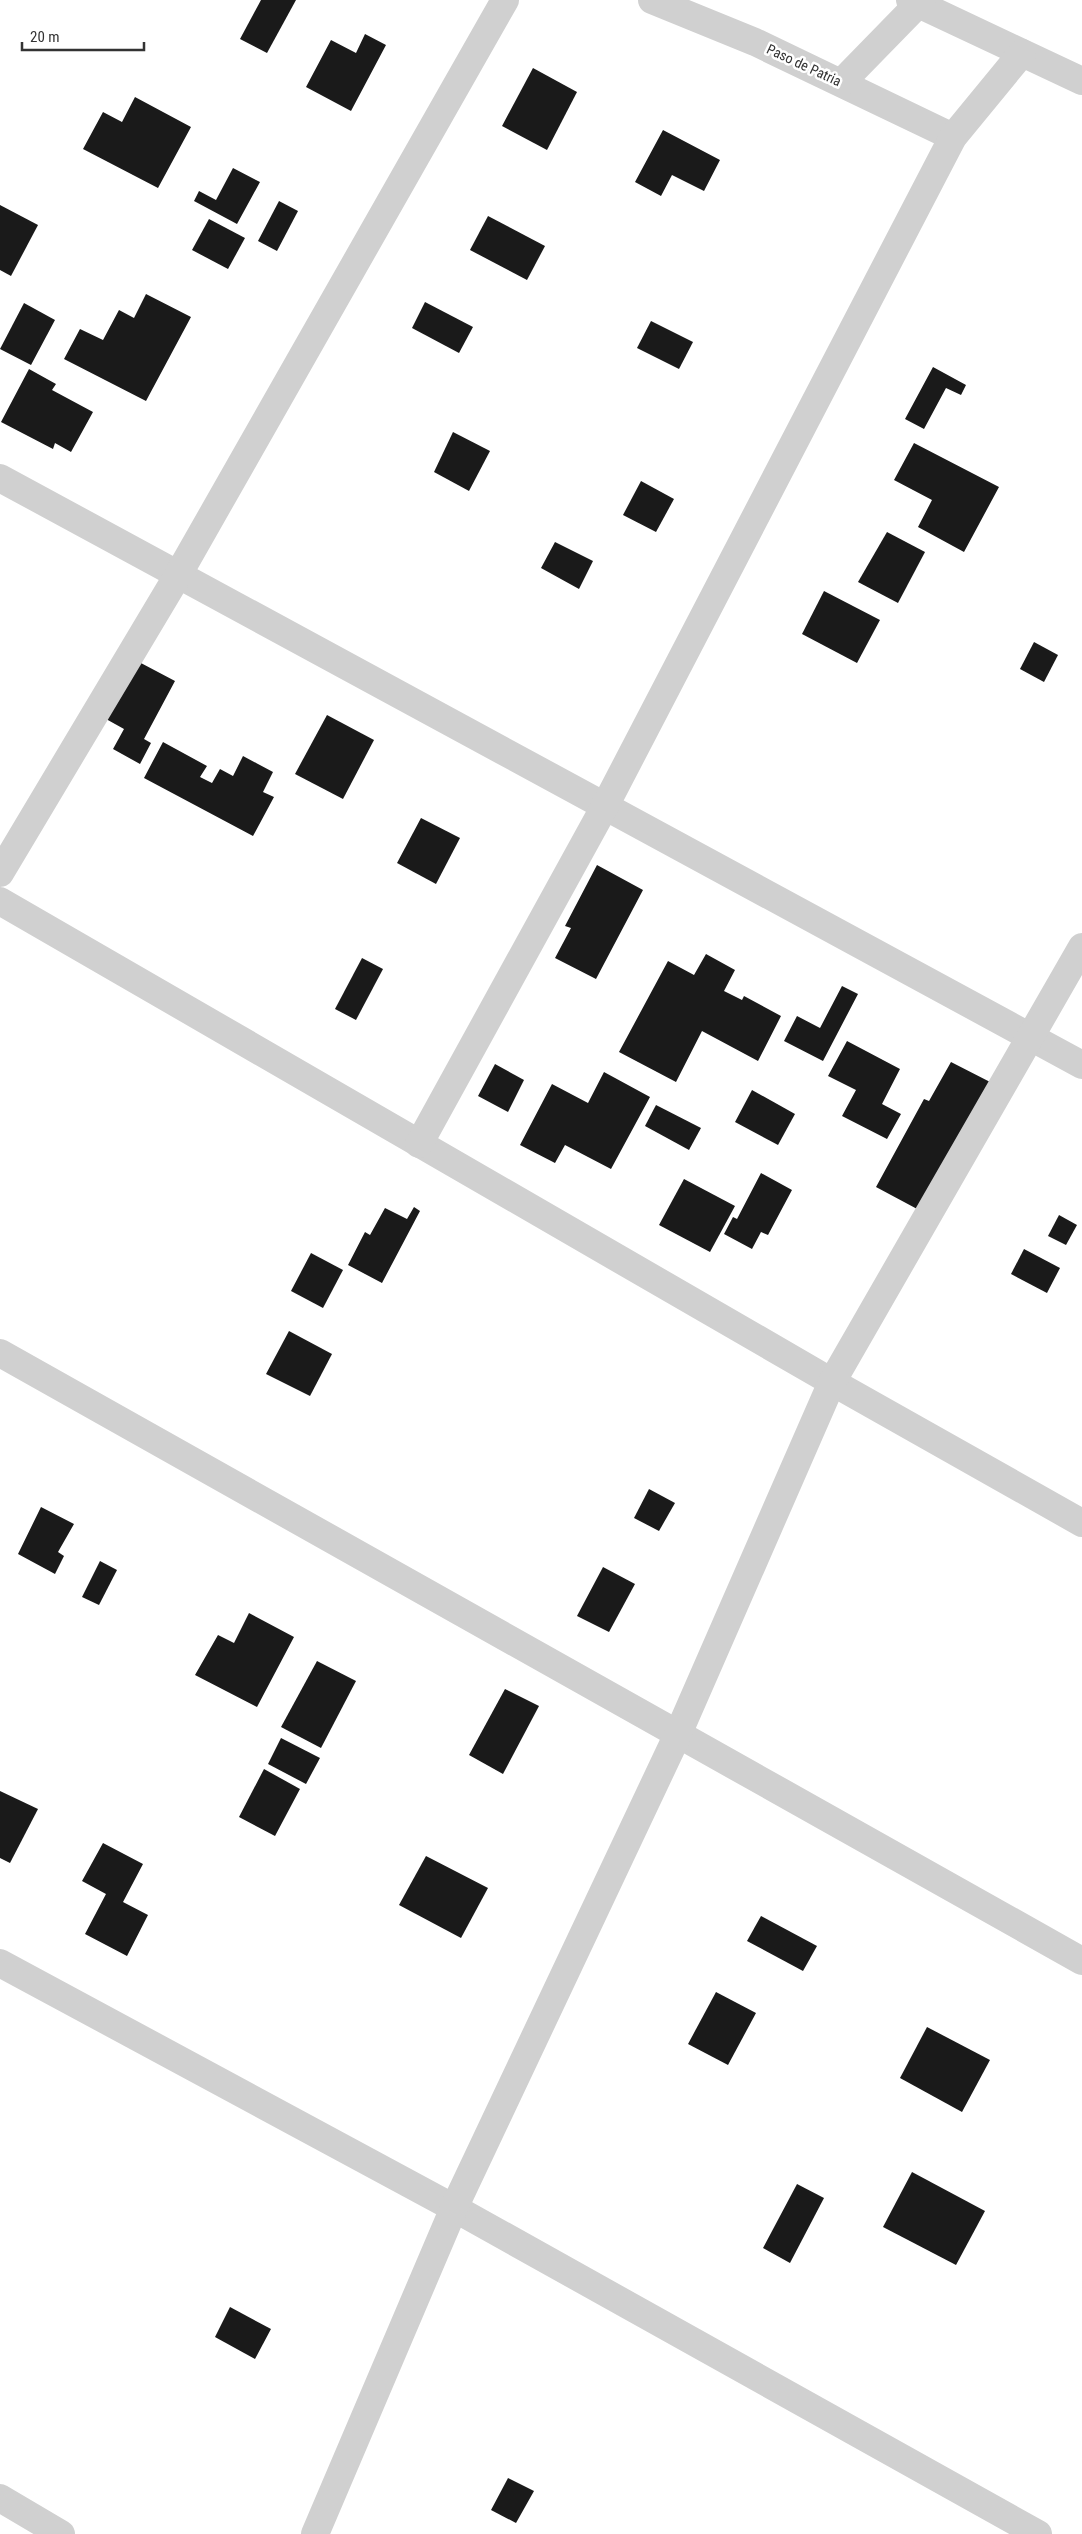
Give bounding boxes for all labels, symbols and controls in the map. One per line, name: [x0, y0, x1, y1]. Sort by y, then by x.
scale bar: [22, 20, 145, 52]
text: 20 m: [30, 28, 60, 46]
street label: Paso de Patria: [764, 41, 844, 89]

